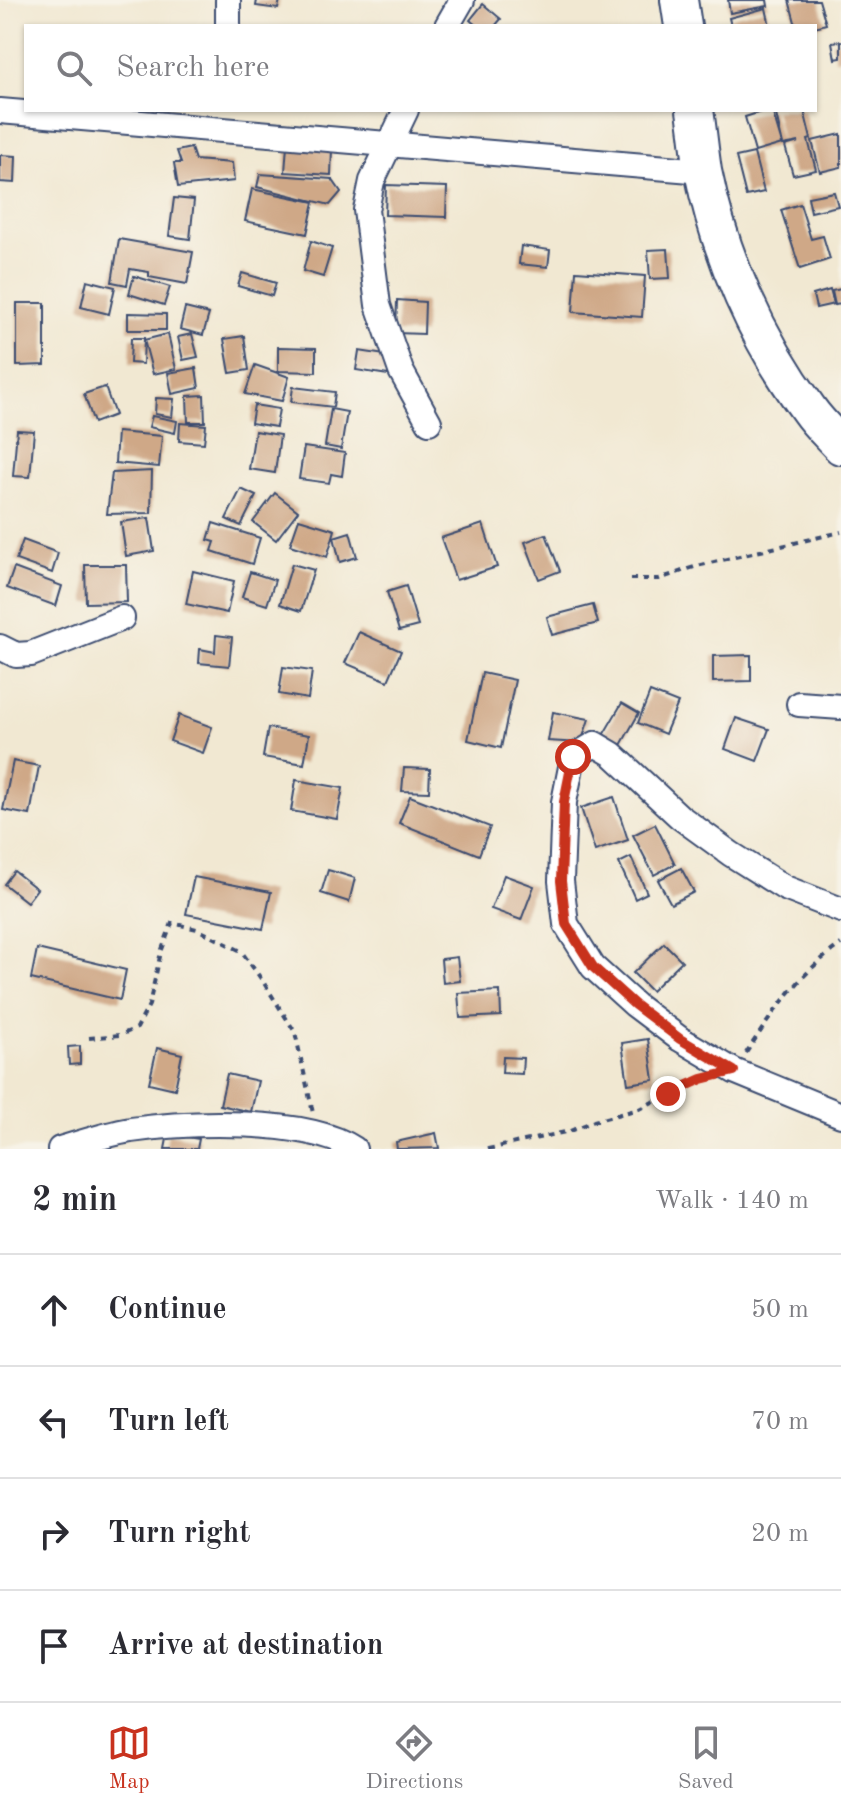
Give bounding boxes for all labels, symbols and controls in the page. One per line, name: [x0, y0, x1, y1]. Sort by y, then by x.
search box: [24, 24, 817, 112]
icon: search: [52, 46, 96, 90]
text: Search here: [116, 53, 270, 83]
route start: [555, 739, 591, 775]
route end: [650, 1076, 686, 1112]
text: 2 min: [32, 1184, 117, 1218]
text: Walk · 140 m: [655, 1188, 809, 1214]
icon: ahead: [32, 1288, 76, 1332]
text: Continue: [108, 1295, 227, 1325]
text: 50 m: [751, 1297, 809, 1323]
icon: left: [32, 1400, 76, 1444]
text: Turn left: [108, 1407, 229, 1437]
text: 70 m: [751, 1409, 809, 1435]
icon: right: [32, 1512, 76, 1556]
text: Turn right: [108, 1519, 250, 1549]
text: 20 m: [751, 1521, 809, 1547]
icon: arrive: [32, 1624, 76, 1668]
text: Arrive at destination: [108, 1631, 383, 1661]
tab: Map: [107, 1721, 151, 1796]
tab: Directions: [366, 1721, 463, 1796]
tab: Saved: [678, 1721, 734, 1796]

